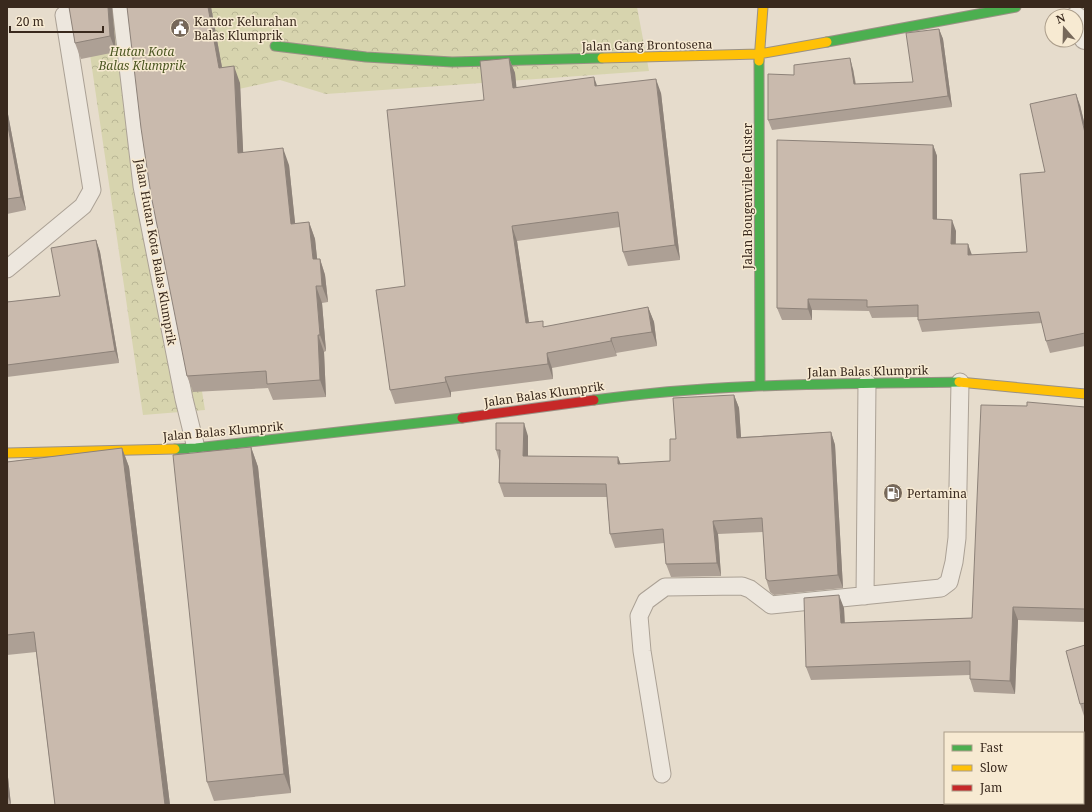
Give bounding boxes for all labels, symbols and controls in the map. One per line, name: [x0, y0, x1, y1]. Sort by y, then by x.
scale bar: [10, 8, 103, 34]
north arrow: [1044, 8, 1084, 48]
text: N: [1054, 9, 1067, 27]
text: 20 m: [16, 13, 44, 30]
place label: Kantor Kelurahan Balas Klumprik: [194, 13, 297, 44]
public building icon: Kantor Kelurahan Balas Klumprik: [169, 17, 191, 39]
street label: Jalan Gang Brontosena: [581, 35, 713, 55]
park label: Hutan Kota Balas Klumprik: [97, 43, 187, 74]
street label: Jalan Bougenvilee Cluster: [739, 123, 756, 270]
street label: Jalan Hutan Kota Balas Klumprik: [131, 156, 181, 348]
street label: Jalan Balas Klumprik: [806, 361, 930, 381]
street label: Jalan Balas Klumprik: [482, 377, 606, 411]
street label: Jalan Balas Klumprik: [161, 417, 285, 445]
fuel station icon: Pertamina: [882, 482, 904, 504]
place label: Pertamina: [907, 485, 967, 502]
legend: [944, 732, 1084, 804]
text: Fast: [980, 739, 1003, 756]
text: Slow: [980, 759, 1008, 776]
text: Jam: [979, 779, 1002, 796]

